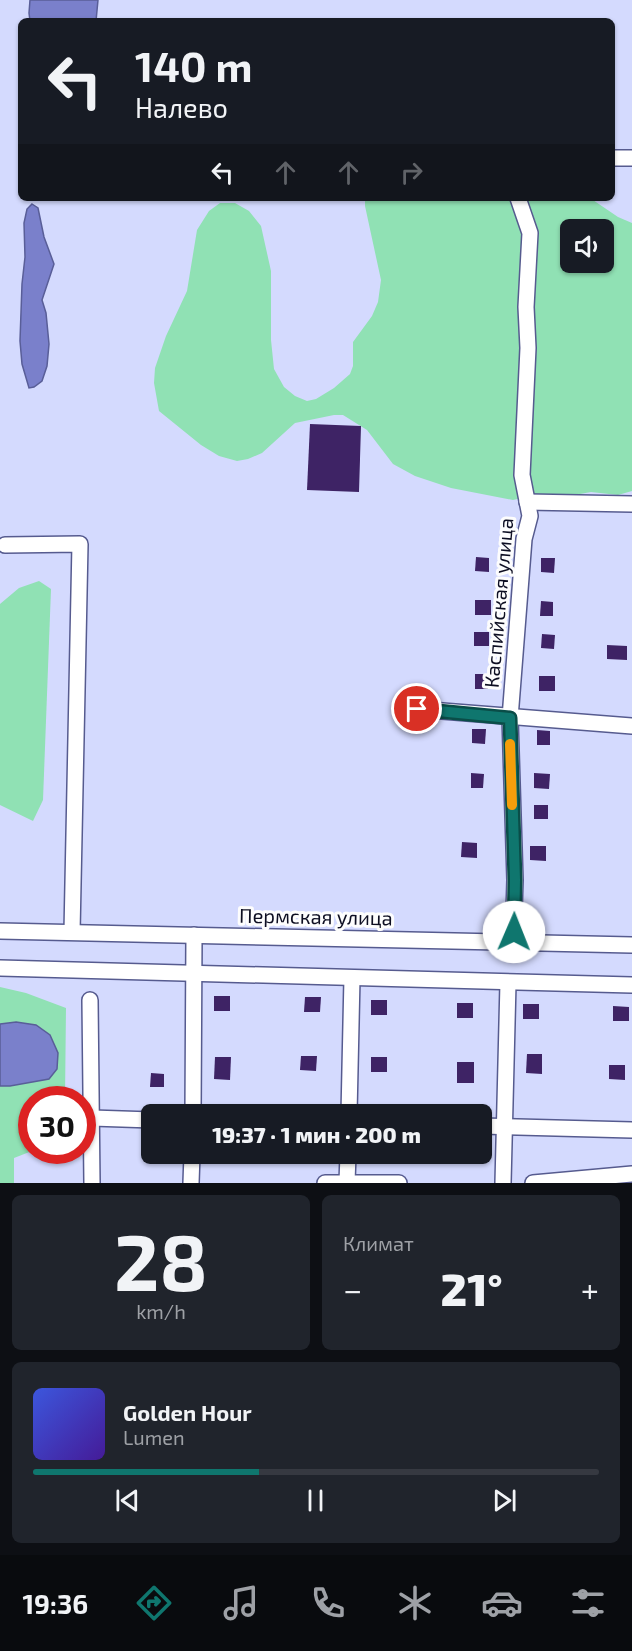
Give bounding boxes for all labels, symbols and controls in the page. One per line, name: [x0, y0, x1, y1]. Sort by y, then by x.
text: 140 m: [135, 40, 252, 90]
icon: left: [36, 42, 114, 120]
text: Налево: [135, 91, 228, 123]
icon: left: [206, 156, 239, 189]
icon: ahead: [269, 156, 302, 189]
icon: ahead: [332, 156, 365, 189]
icon: right: [395, 156, 428, 189]
map controls: [560, 219, 614, 273]
button: sound: [560, 219, 614, 273]
street label: Каспийская улица: [479, 517, 518, 689]
pin: [391, 683, 442, 734]
icon: arrive: [400, 692, 433, 725]
position arrow: [482, 900, 546, 964]
street label: Пермская улица: [239, 903, 393, 930]
speed limit sign: 30: [18, 1086, 96, 1164]
text: 19:37 · 1 мин · 200 m: [212, 1121, 421, 1147]
text: 28: [114, 1213, 208, 1307]
text: Климат: [343, 1231, 414, 1255]
text: 21°: [441, 1261, 503, 1315]
text: −: [343, 1269, 362, 1309]
text: +: [581, 1269, 599, 1309]
text: km/h: [136, 1299, 186, 1323]
text: Golden Hour: [123, 1399, 252, 1425]
text: Lumen: [123, 1425, 185, 1449]
icon: previous: [111, 1484, 144, 1517]
icon: pause: [299, 1484, 332, 1517]
icon: next: [488, 1484, 521, 1517]
icon: directions: [133, 1582, 175, 1624]
icon: music: [220, 1582, 262, 1624]
icon: phone: [307, 1582, 349, 1624]
icon: climate: [394, 1582, 436, 1624]
icon: car: [481, 1582, 523, 1624]
icon: filters: [567, 1582, 609, 1624]
text: 19:36: [22, 1587, 88, 1619]

